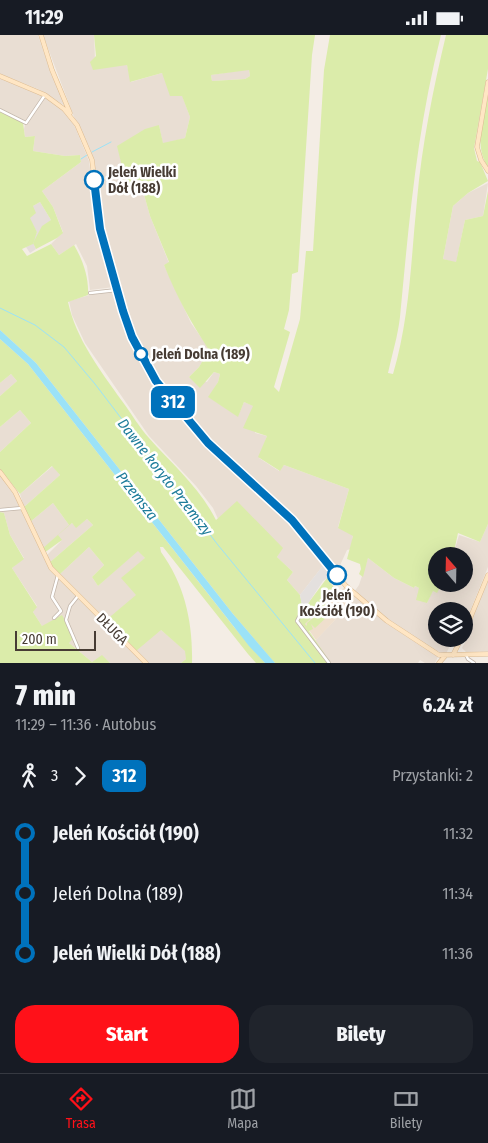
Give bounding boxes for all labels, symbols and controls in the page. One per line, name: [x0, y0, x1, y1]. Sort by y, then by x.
text: 11:29: [25, 6, 64, 29]
place label: Jeleń Wielki Dół (188): [107, 164, 177, 197]
marker: Jeleń Wielki Dół (188): [84, 170, 104, 190]
place label: Jeleń Dolna (189): [151, 346, 250, 363]
marker: Jeleń Dolna (189): [134, 347, 148, 361]
line badge: 312: [144, 386, 202, 418]
text: 312: [161, 391, 185, 413]
water label: Dawne koryto Przemszy: [114, 415, 217, 540]
water label: Przemsza: [112, 468, 162, 524]
north arrow: [428, 547, 472, 593]
map controls: [428, 547, 473, 647]
marker: Jeleń Kościół (190): [327, 565, 347, 585]
place label: Jeleń Kościół (190): [299, 587, 375, 620]
button: layers: [428, 602, 473, 647]
street label: DŁUGA: [93, 610, 132, 649]
scale bar: [15, 628, 96, 651]
text: 200 m: [22, 631, 57, 648]
text: 7 min: [15, 679, 76, 712]
text: 6.24 zł: [423, 694, 473, 717]
text: 11:29 – 11:36 · Autobus: [15, 715, 156, 734]
icon: walk: [15, 762, 43, 790]
icon: forward: [66, 762, 94, 790]
text: 312: [112, 765, 136, 787]
text: 3: [51, 766, 58, 785]
text: Przystanki: 2: [392, 766, 473, 785]
text: Jeleń Kościół (190): [53, 822, 199, 845]
text: 11:32: [443, 824, 473, 843]
text: Jeleń Dolna (189): [53, 882, 183, 905]
text: 11:34: [442, 884, 473, 903]
text: Jeleń Wielki Dół (188): [53, 942, 221, 965]
text: 11:36: [442, 944, 473, 963]
button: Start: [15, 1005, 239, 1063]
button: Bilety: [249, 1005, 473, 1063]
tab: Trasa: [66, 1085, 96, 1132]
tab: Mapa: [227, 1085, 258, 1132]
tab: Bilety: [390, 1085, 422, 1132]

